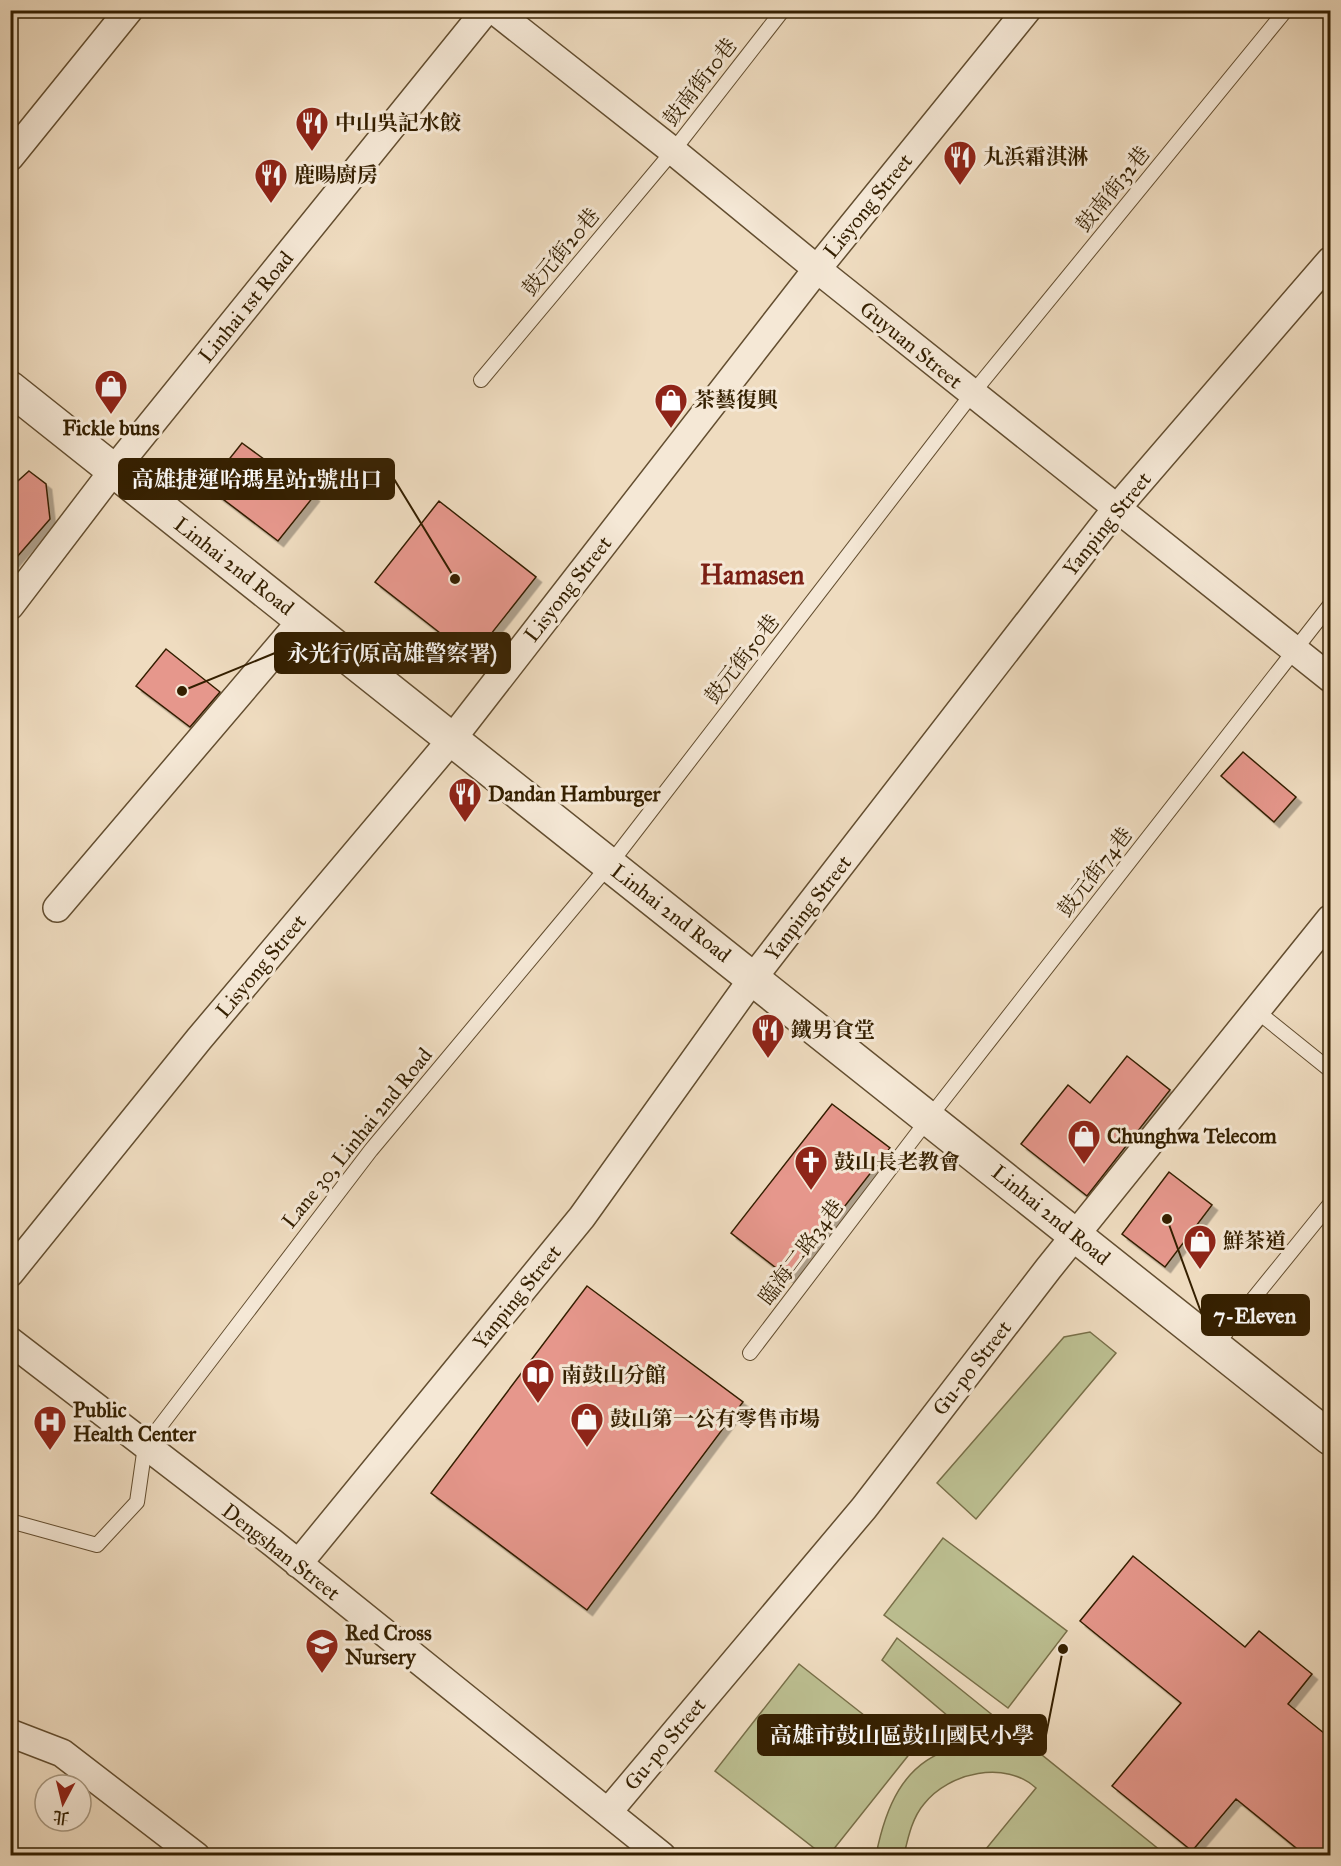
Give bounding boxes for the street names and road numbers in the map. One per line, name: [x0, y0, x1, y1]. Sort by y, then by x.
street label: 鼓南街10巷: [658, 33, 742, 131]
street label: 鼓南街32巷: [1071, 141, 1155, 237]
street label: Lisyong Street: [818, 148, 918, 264]
street label: 鼓元街20巷: [517, 203, 605, 301]
street label: Linhai 1st Road: [193, 246, 299, 368]
street label: Guyuan Street: [854, 296, 968, 395]
street label: Yanping Street: [1057, 466, 1157, 581]
street label: Linhai 2nd Road: [169, 511, 299, 621]
street label: Lisyong Street: [519, 530, 618, 647]
street label: 鼓元街50巷: [699, 609, 785, 709]
street label: 鼓元街74巷: [1052, 822, 1138, 922]
street label: Yanping Street: [759, 850, 857, 966]
street label: Linhai 2nd Road: [606, 858, 736, 968]
street label: Lisyong Street: [210, 908, 312, 1023]
street label: Lane 30, Linhai 2nd Road: [276, 1042, 438, 1233]
street label: Linhai 2nd Road: [986, 1159, 1116, 1271]
street label: 臨海二路34巷: [753, 1194, 849, 1310]
street label: Yanping Street: [467, 1239, 567, 1354]
street label: Gu-po Street: [927, 1315, 1017, 1421]
street label: Dengshan Street: [217, 1498, 346, 1607]
street label: Gu-po Street: [619, 1692, 712, 1796]

